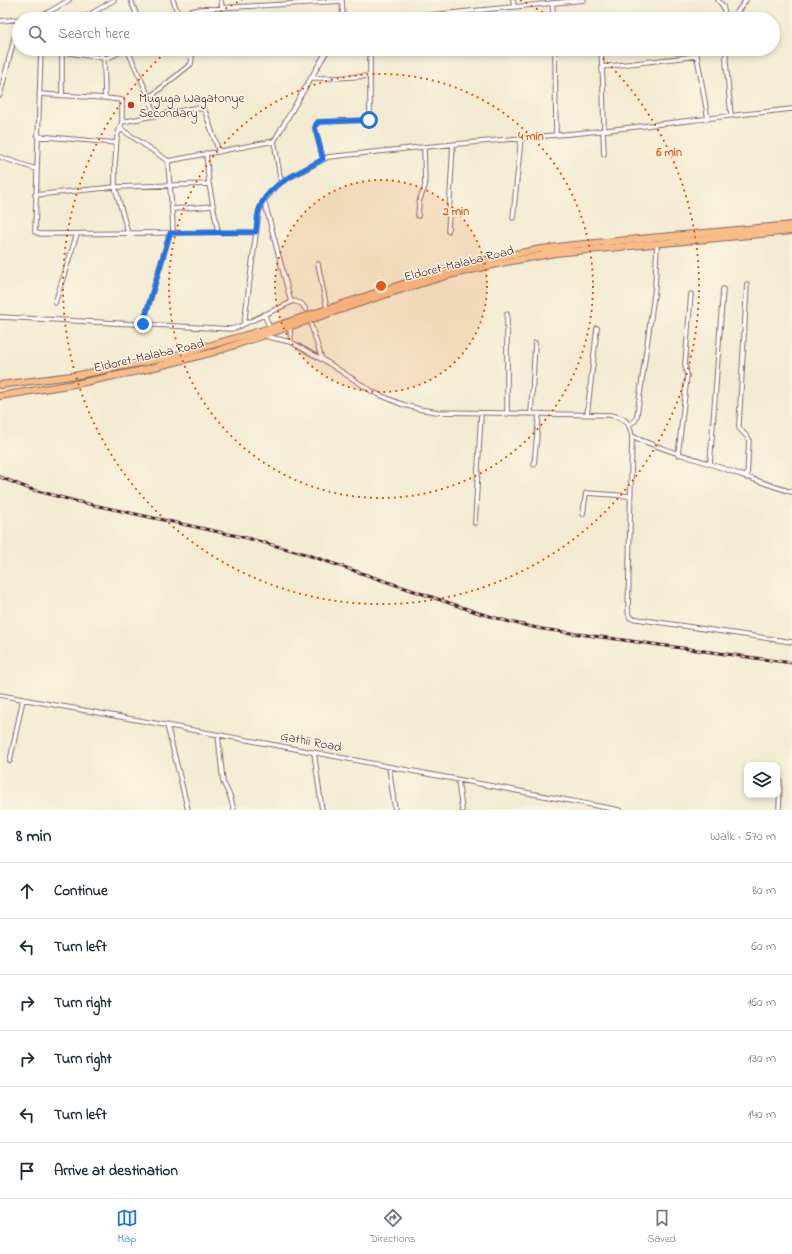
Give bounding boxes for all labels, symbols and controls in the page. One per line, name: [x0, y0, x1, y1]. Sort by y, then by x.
search box: [12, 12, 780, 56]
icon: search: [26, 23, 48, 45]
text: Search here: [58, 23, 130, 45]
place label: Muguga Wagatonye Secondary: [139, 89, 244, 124]
marker: Muguga Wagatonye Secondary: [126, 100, 136, 110]
route start: [360, 111, 378, 129]
text: 4 min: [517, 128, 544, 146]
text: 6 min: [655, 144, 682, 162]
text: 2 min: [442, 203, 469, 221]
street label: Eldoret-Malaba Road: [402, 241, 517, 287]
centre of rings: [374, 279, 388, 293]
route end: [134, 315, 152, 333]
street label: Eldoret-Malaba Road: [92, 334, 207, 378]
street label: Gathii Road: [279, 727, 344, 757]
map controls: [744, 762, 780, 798]
button: layers: [744, 762, 780, 798]
text: 8 min: [16, 824, 51, 849]
text: Walk · 570 m: [710, 827, 776, 846]
icon: ahead: [16, 880, 38, 902]
text: Continue: [54, 880, 108, 902]
text: 80 m: [752, 881, 776, 900]
icon: left: [16, 936, 38, 958]
text: Turn left: [54, 936, 107, 958]
text: 60 m: [751, 937, 776, 956]
icon: right: [16, 992, 38, 1014]
text: Turn right: [54, 992, 112, 1014]
text: 160 m: [747, 993, 776, 1012]
icon: right: [16, 1048, 38, 1070]
text: Turn right: [54, 1048, 112, 1070]
text: 130 m: [748, 1049, 776, 1068]
icon: left: [16, 1104, 38, 1126]
text: Turn left: [54, 1104, 107, 1126]
text: 140 m: [748, 1105, 776, 1124]
icon: arrive: [16, 1160, 38, 1182]
text: Arrive at destination: [54, 1160, 178, 1182]
tab: Map: [116, 1207, 138, 1247]
tab: Directions: [370, 1207, 415, 1247]
tab: Saved: [647, 1207, 676, 1247]

